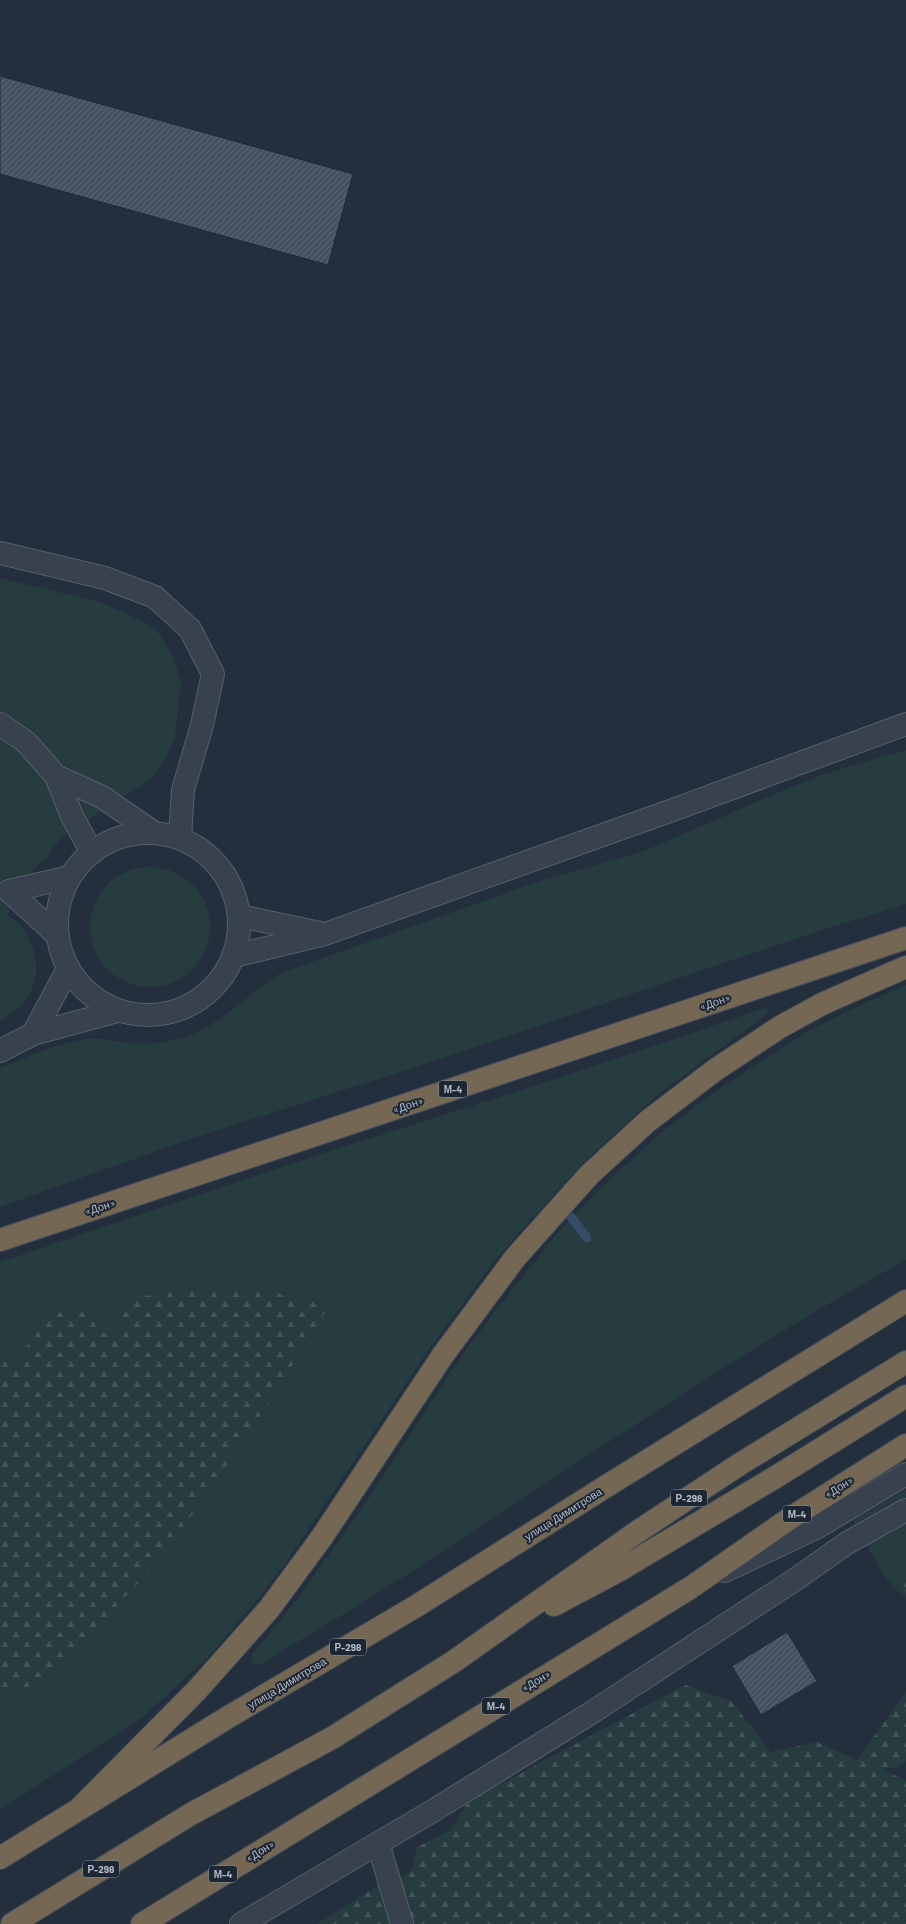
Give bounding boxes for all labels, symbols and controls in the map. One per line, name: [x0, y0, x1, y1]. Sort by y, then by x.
street label: «Дон»: [698, 990, 732, 1013]
road number: М-4: [439, 1081, 467, 1097]
street label: «Дон»: [391, 1093, 425, 1116]
street label: «Дон»: [83, 1195, 117, 1218]
street label: «Дон»: [822, 1473, 856, 1500]
street label: улица Димитрова: [522, 1484, 605, 1543]
road number: Р-298: [671, 1490, 707, 1506]
road number: М-4: [783, 1506, 811, 1522]
road number: Р-298: [330, 1639, 366, 1655]
street label: улица Димитрова: [245, 1654, 329, 1711]
street label: «Дон»: [519, 1667, 553, 1694]
road number: М-4: [482, 1698, 510, 1714]
street label: «Дон»: [243, 1837, 277, 1864]
road number: Р-298: [83, 1861, 119, 1877]
road number: М-4: [209, 1866, 237, 1882]

